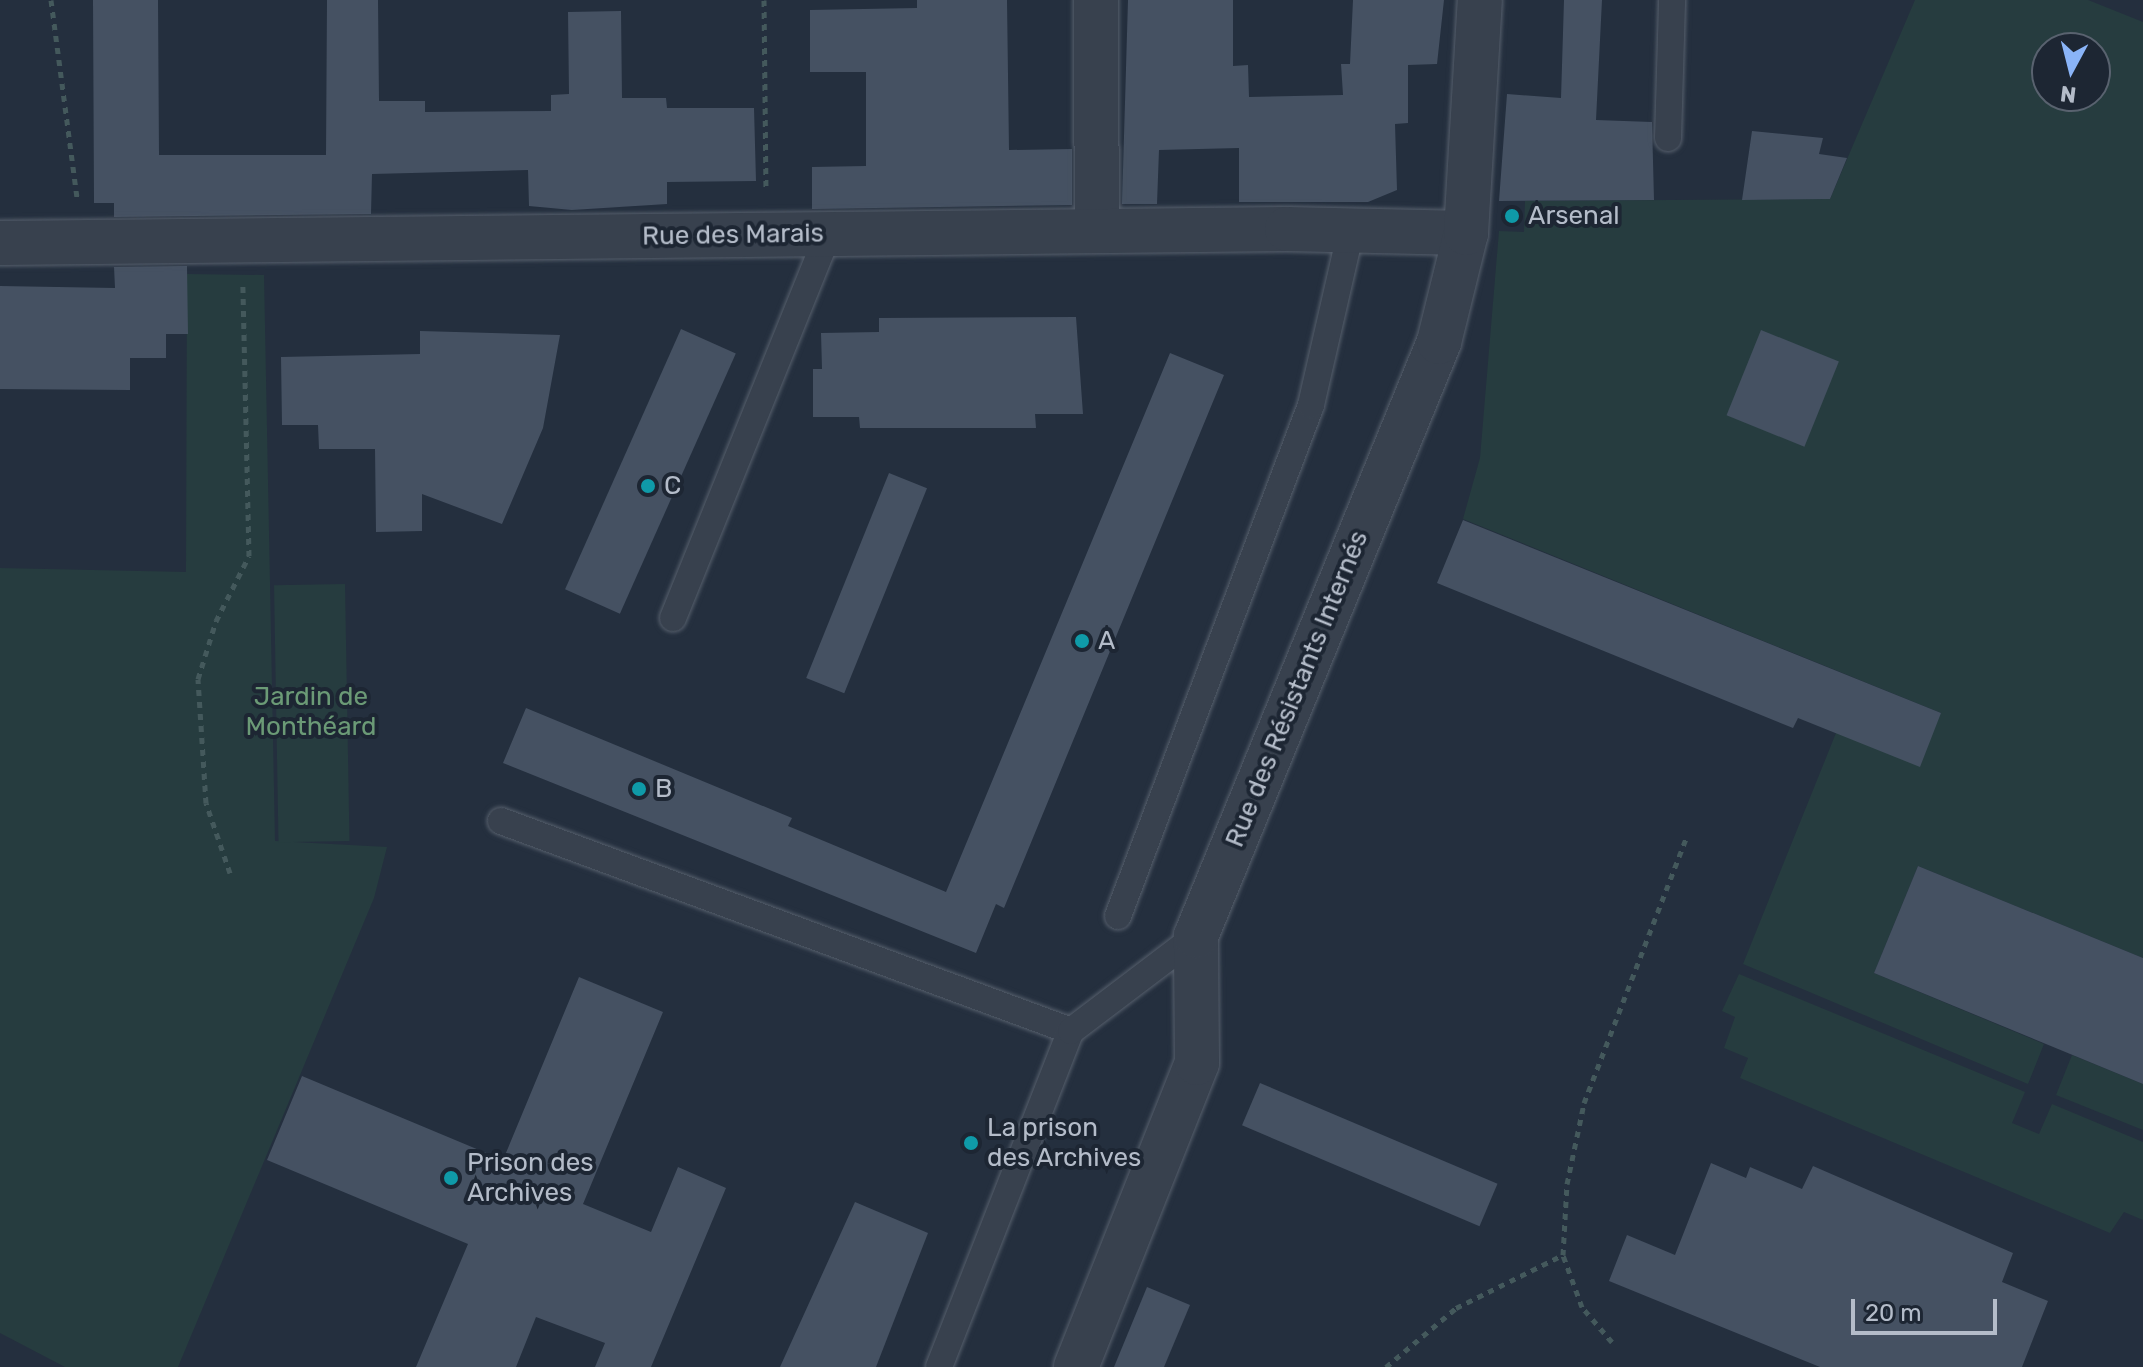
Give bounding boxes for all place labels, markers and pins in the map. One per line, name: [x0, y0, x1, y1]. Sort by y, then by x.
place label: Arsenal: [1528, 200, 1620, 232]
marker: Arsenal: [1503, 207, 1521, 225]
place label: C: [664, 470, 681, 502]
marker: C: [639, 477, 657, 495]
place label: A: [1098, 625, 1115, 657]
marker: A: [1073, 632, 1091, 650]
place label: B: [655, 773, 672, 805]
marker: B: [630, 780, 648, 798]
place label: La prison des Archives: [987, 1112, 1142, 1174]
marker: La prison des Archives: [962, 1134, 980, 1152]
place label: Prison des Archives: [467, 1147, 593, 1208]
marker: Prison des Archives: [442, 1169, 460, 1187]

